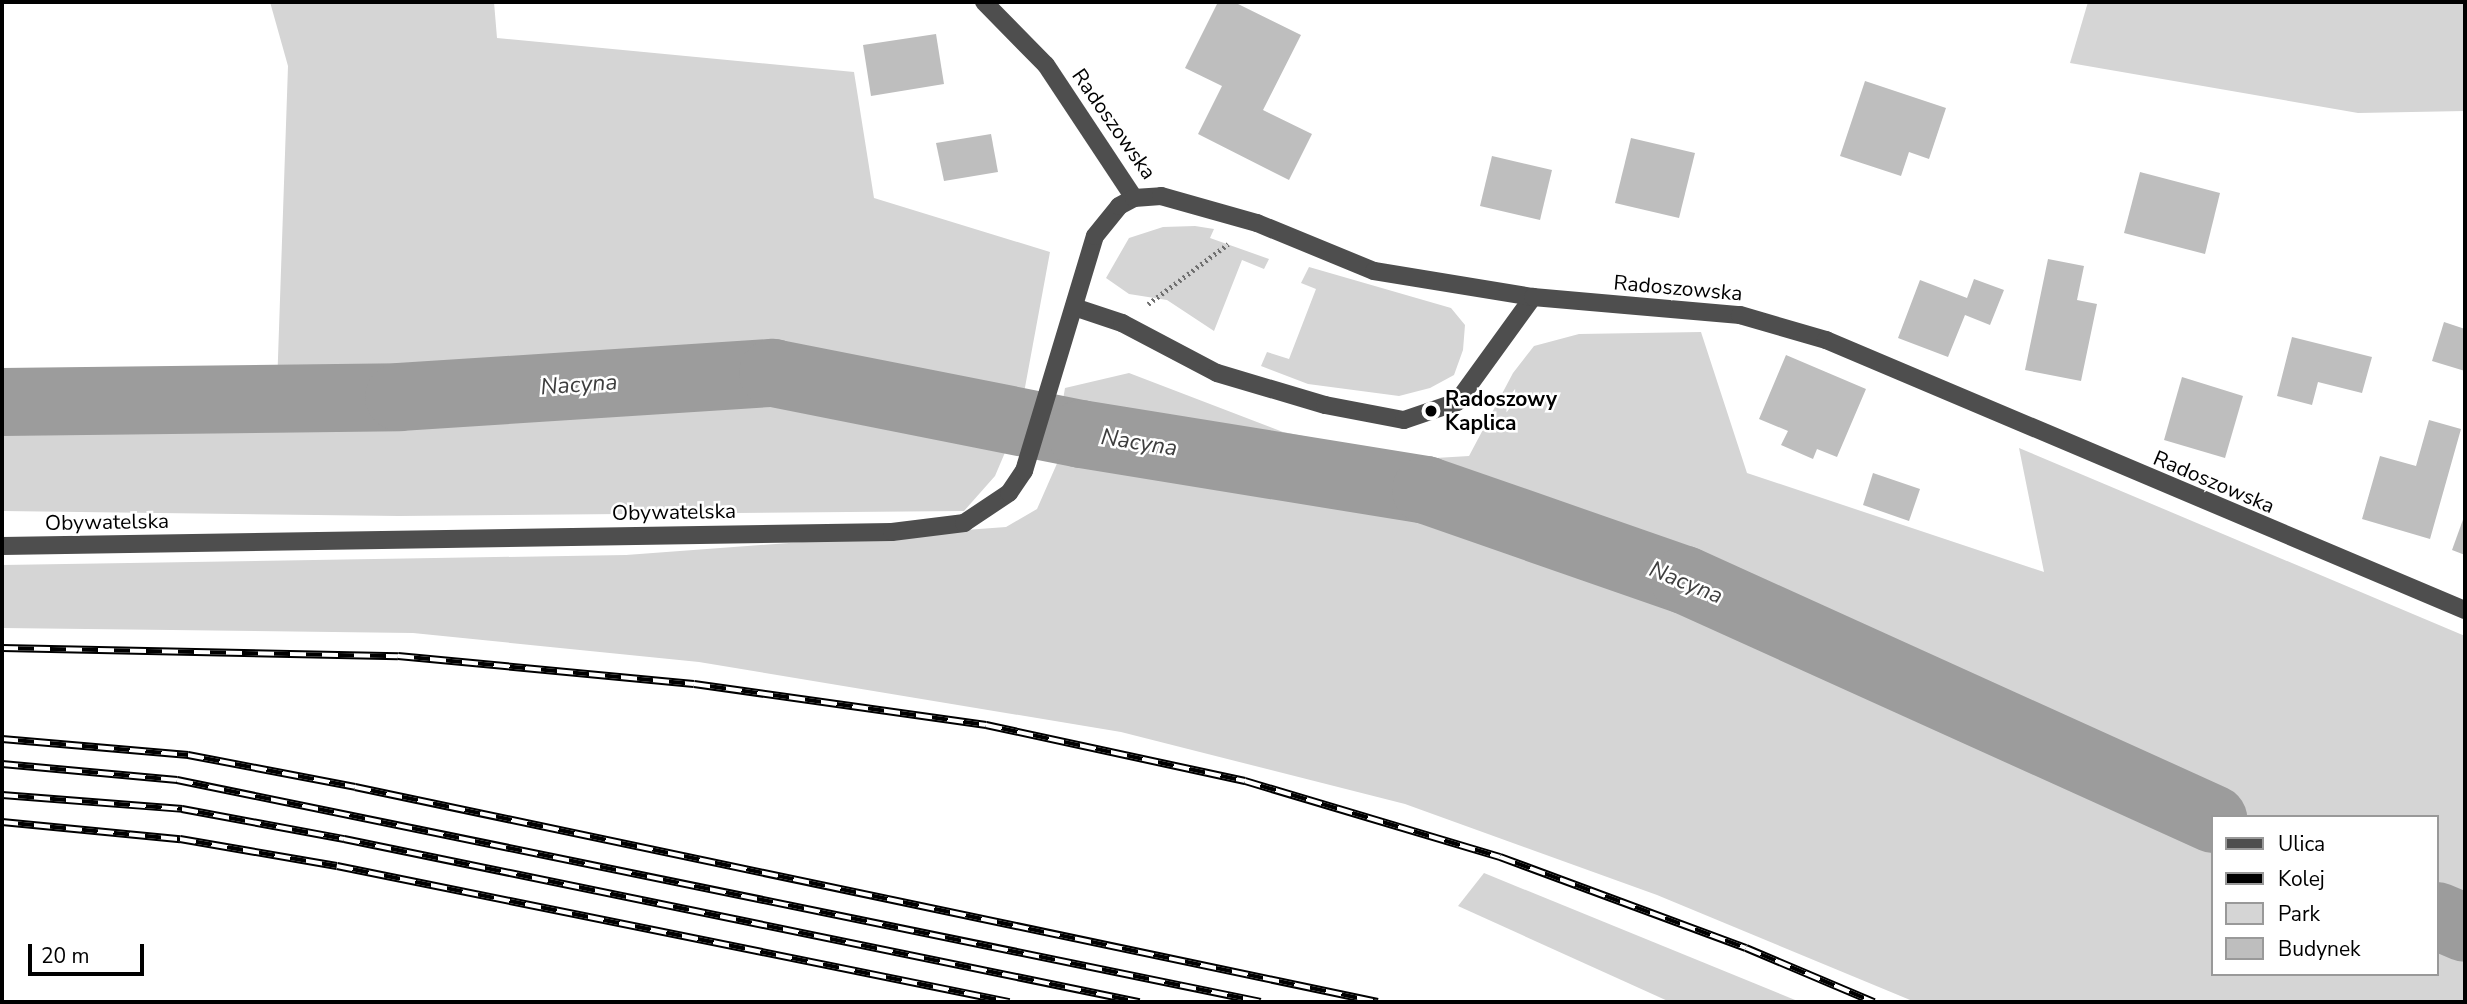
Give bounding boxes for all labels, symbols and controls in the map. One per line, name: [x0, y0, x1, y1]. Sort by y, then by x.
street label: Radoszowska: [1067, 64, 1161, 184]
street label: Radoszowska: [1613, 270, 1743, 306]
water label: Nacyna: [540, 369, 618, 401]
place label: Radoszowy Kaplica: [1445, 386, 1557, 436]
marker: Radoszowy Kaplica: [1423, 403, 1439, 419]
water label: Nacyna: [1099, 423, 1179, 463]
street label: Radoszowska: [2150, 445, 2278, 519]
street label: Obywatelska: [612, 498, 736, 526]
street label: Obywatelska: [45, 508, 169, 536]
water label: Nacyna: [1645, 556, 1727, 610]
legend: [2212, 815, 2439, 976]
text: Ulica: [2278, 830, 2325, 858]
text: Kolej: [2278, 865, 2325, 893]
text: Park: [2278, 900, 2320, 928]
scale bar: [32, 930, 147, 974]
text: Budynek: [2278, 935, 2361, 963]
text: 20 m: [41, 942, 90, 970]

